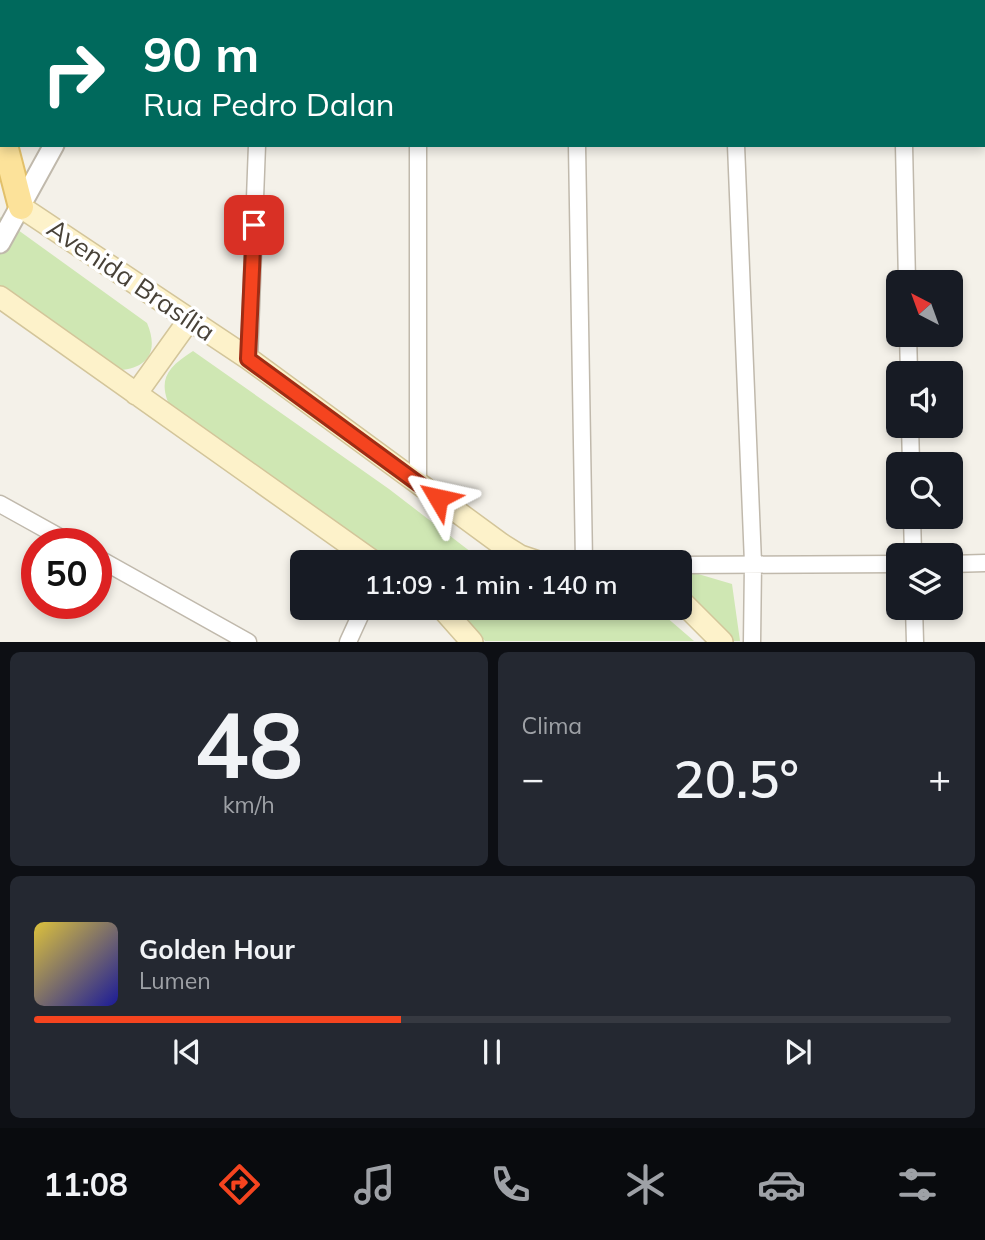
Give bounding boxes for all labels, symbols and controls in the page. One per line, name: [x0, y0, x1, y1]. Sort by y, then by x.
text: 90 m: [143, 23, 259, 84]
icon: right: [28, 28, 119, 119]
text: Rua Pedro Dalan: [143, 84, 395, 124]
pin: [224, 195, 284, 255]
icon: arrive: [235, 206, 273, 244]
street label: Avenida Brasília: [41, 211, 222, 348]
north arrow: [886, 270, 962, 346]
map controls: [886, 270, 963, 620]
button: sound: [886, 361, 963, 438]
button: search: [886, 452, 963, 529]
position arrow: [401, 461, 475, 535]
speed limit sign: 50: [21, 528, 112, 619]
button: layers: [886, 543, 963, 620]
text: 11:09 · 1 min · 140 m: [364, 568, 618, 601]
text: 48: [194, 687, 303, 801]
text: Clima: [522, 711, 582, 740]
text: 20.5°: [674, 746, 799, 811]
text: −: [522, 754, 544, 802]
text: +: [928, 754, 951, 802]
text: km/h: [223, 790, 275, 819]
text: Golden Hour: [139, 933, 295, 966]
text: Lumen: [139, 966, 211, 995]
icon: previous: [168, 1033, 206, 1071]
icon: pause: [473, 1033, 511, 1071]
icon: next: [779, 1033, 817, 1071]
icon: directions: [215, 1160, 264, 1209]
icon: music: [350, 1160, 399, 1209]
icon: phone: [486, 1160, 535, 1209]
icon: climate: [621, 1160, 670, 1209]
icon: car: [757, 1160, 806, 1209]
icon: filters: [893, 1160, 942, 1209]
text: 11:08: [43, 1164, 128, 1204]

